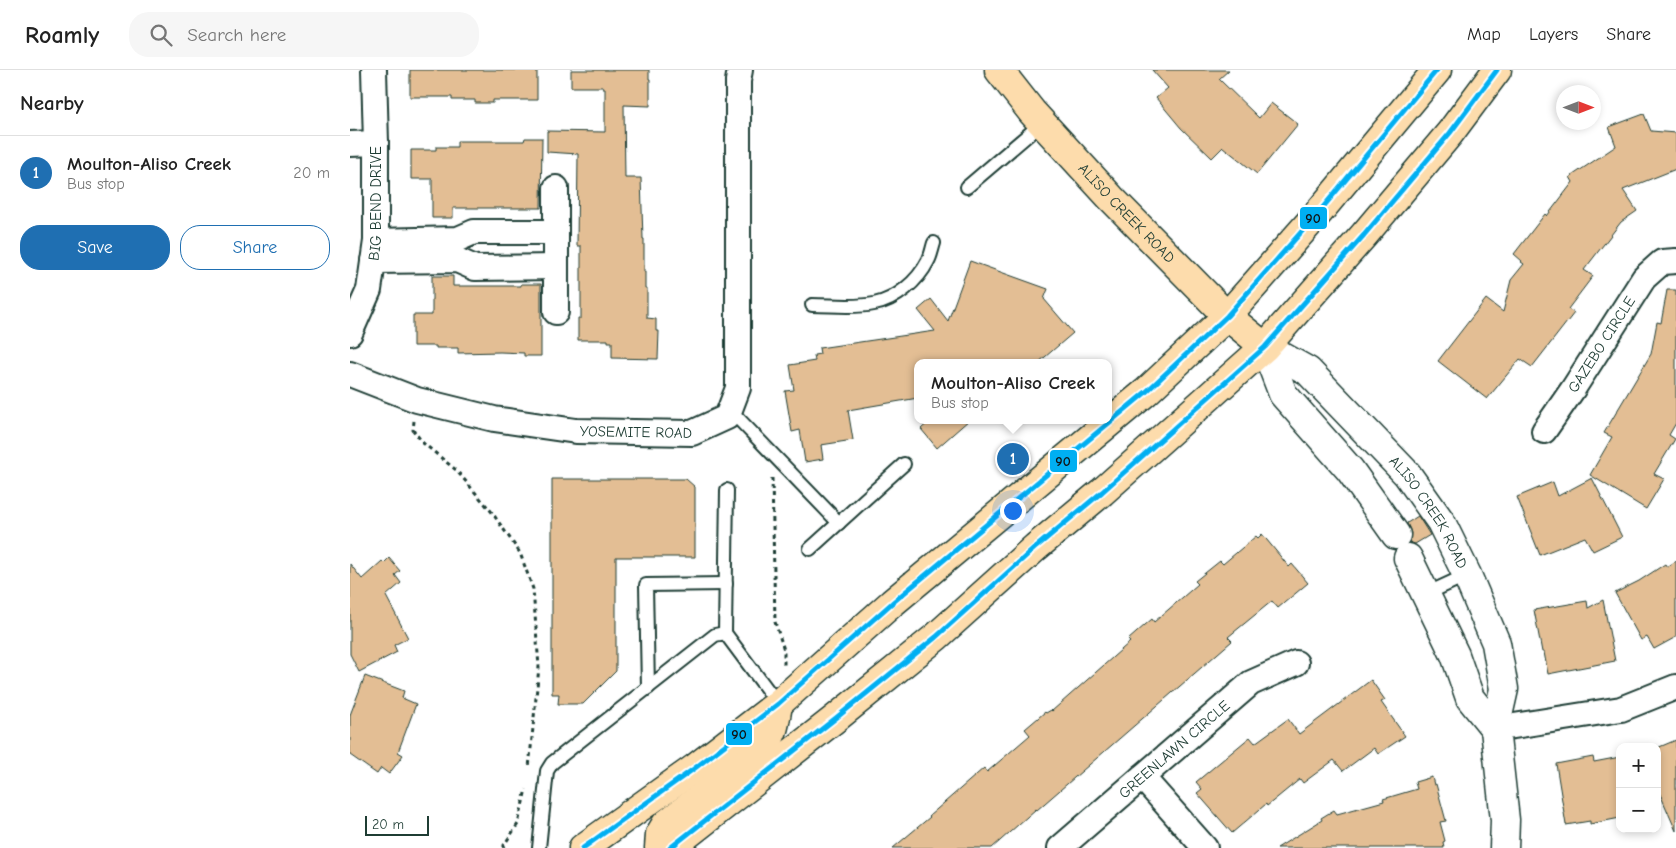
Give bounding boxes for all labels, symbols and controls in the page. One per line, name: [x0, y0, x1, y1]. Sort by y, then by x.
search box: [129, 12, 479, 57]
text: Roamly: [25, 21, 99, 49]
icon: search: [147, 21, 175, 49]
text: Search here: [187, 24, 286, 46]
text: Map: [1467, 24, 1501, 45]
text: Layers: [1529, 24, 1578, 45]
text: Share: [1606, 24, 1651, 45]
north arrow: [1556, 85, 1601, 130]
text: Nearby: [20, 91, 84, 115]
street label: BIG BEND DRIVE: [364, 146, 385, 262]
text: Moulton-Aliso Creek: [67, 153, 231, 175]
street label: ALISO CREEK ROAD: [1075, 160, 1179, 267]
text: 1: [33, 164, 39, 182]
text: 20 m: [293, 164, 330, 182]
text: Bus stop: [67, 175, 125, 193]
line badge: 90: [1299, 206, 1328, 230]
text: 90: [1305, 210, 1321, 227]
button: Save: [20, 225, 170, 270]
button: Share: [180, 225, 330, 270]
street label: GAZEBO CIRCLE: [1564, 293, 1639, 396]
popup: [914, 359, 1112, 424]
text: Moulton-Aliso Creek: [931, 372, 1095, 394]
text: Bus stop: [931, 394, 989, 412]
street label: YOSEMITE ROAD: [580, 422, 692, 442]
pin: 1: [997, 440, 1029, 478]
line badge: 90: [1049, 449, 1078, 473]
street label: ALISO CREEK ROAD: [1385, 452, 1471, 572]
text: 90: [1055, 453, 1071, 470]
your location: [1000, 498, 1026, 524]
street label: GREENLAWN CIRCLE: [1115, 696, 1233, 802]
line badge: 90: [725, 722, 753, 746]
text: 90: [731, 726, 747, 743]
map controls: [1616, 743, 1661, 833]
button: +: [1616, 743, 1661, 788]
button: −: [1616, 788, 1661, 833]
scale bar: [365, 813, 429, 836]
text: 20 m: [372, 816, 404, 833]

